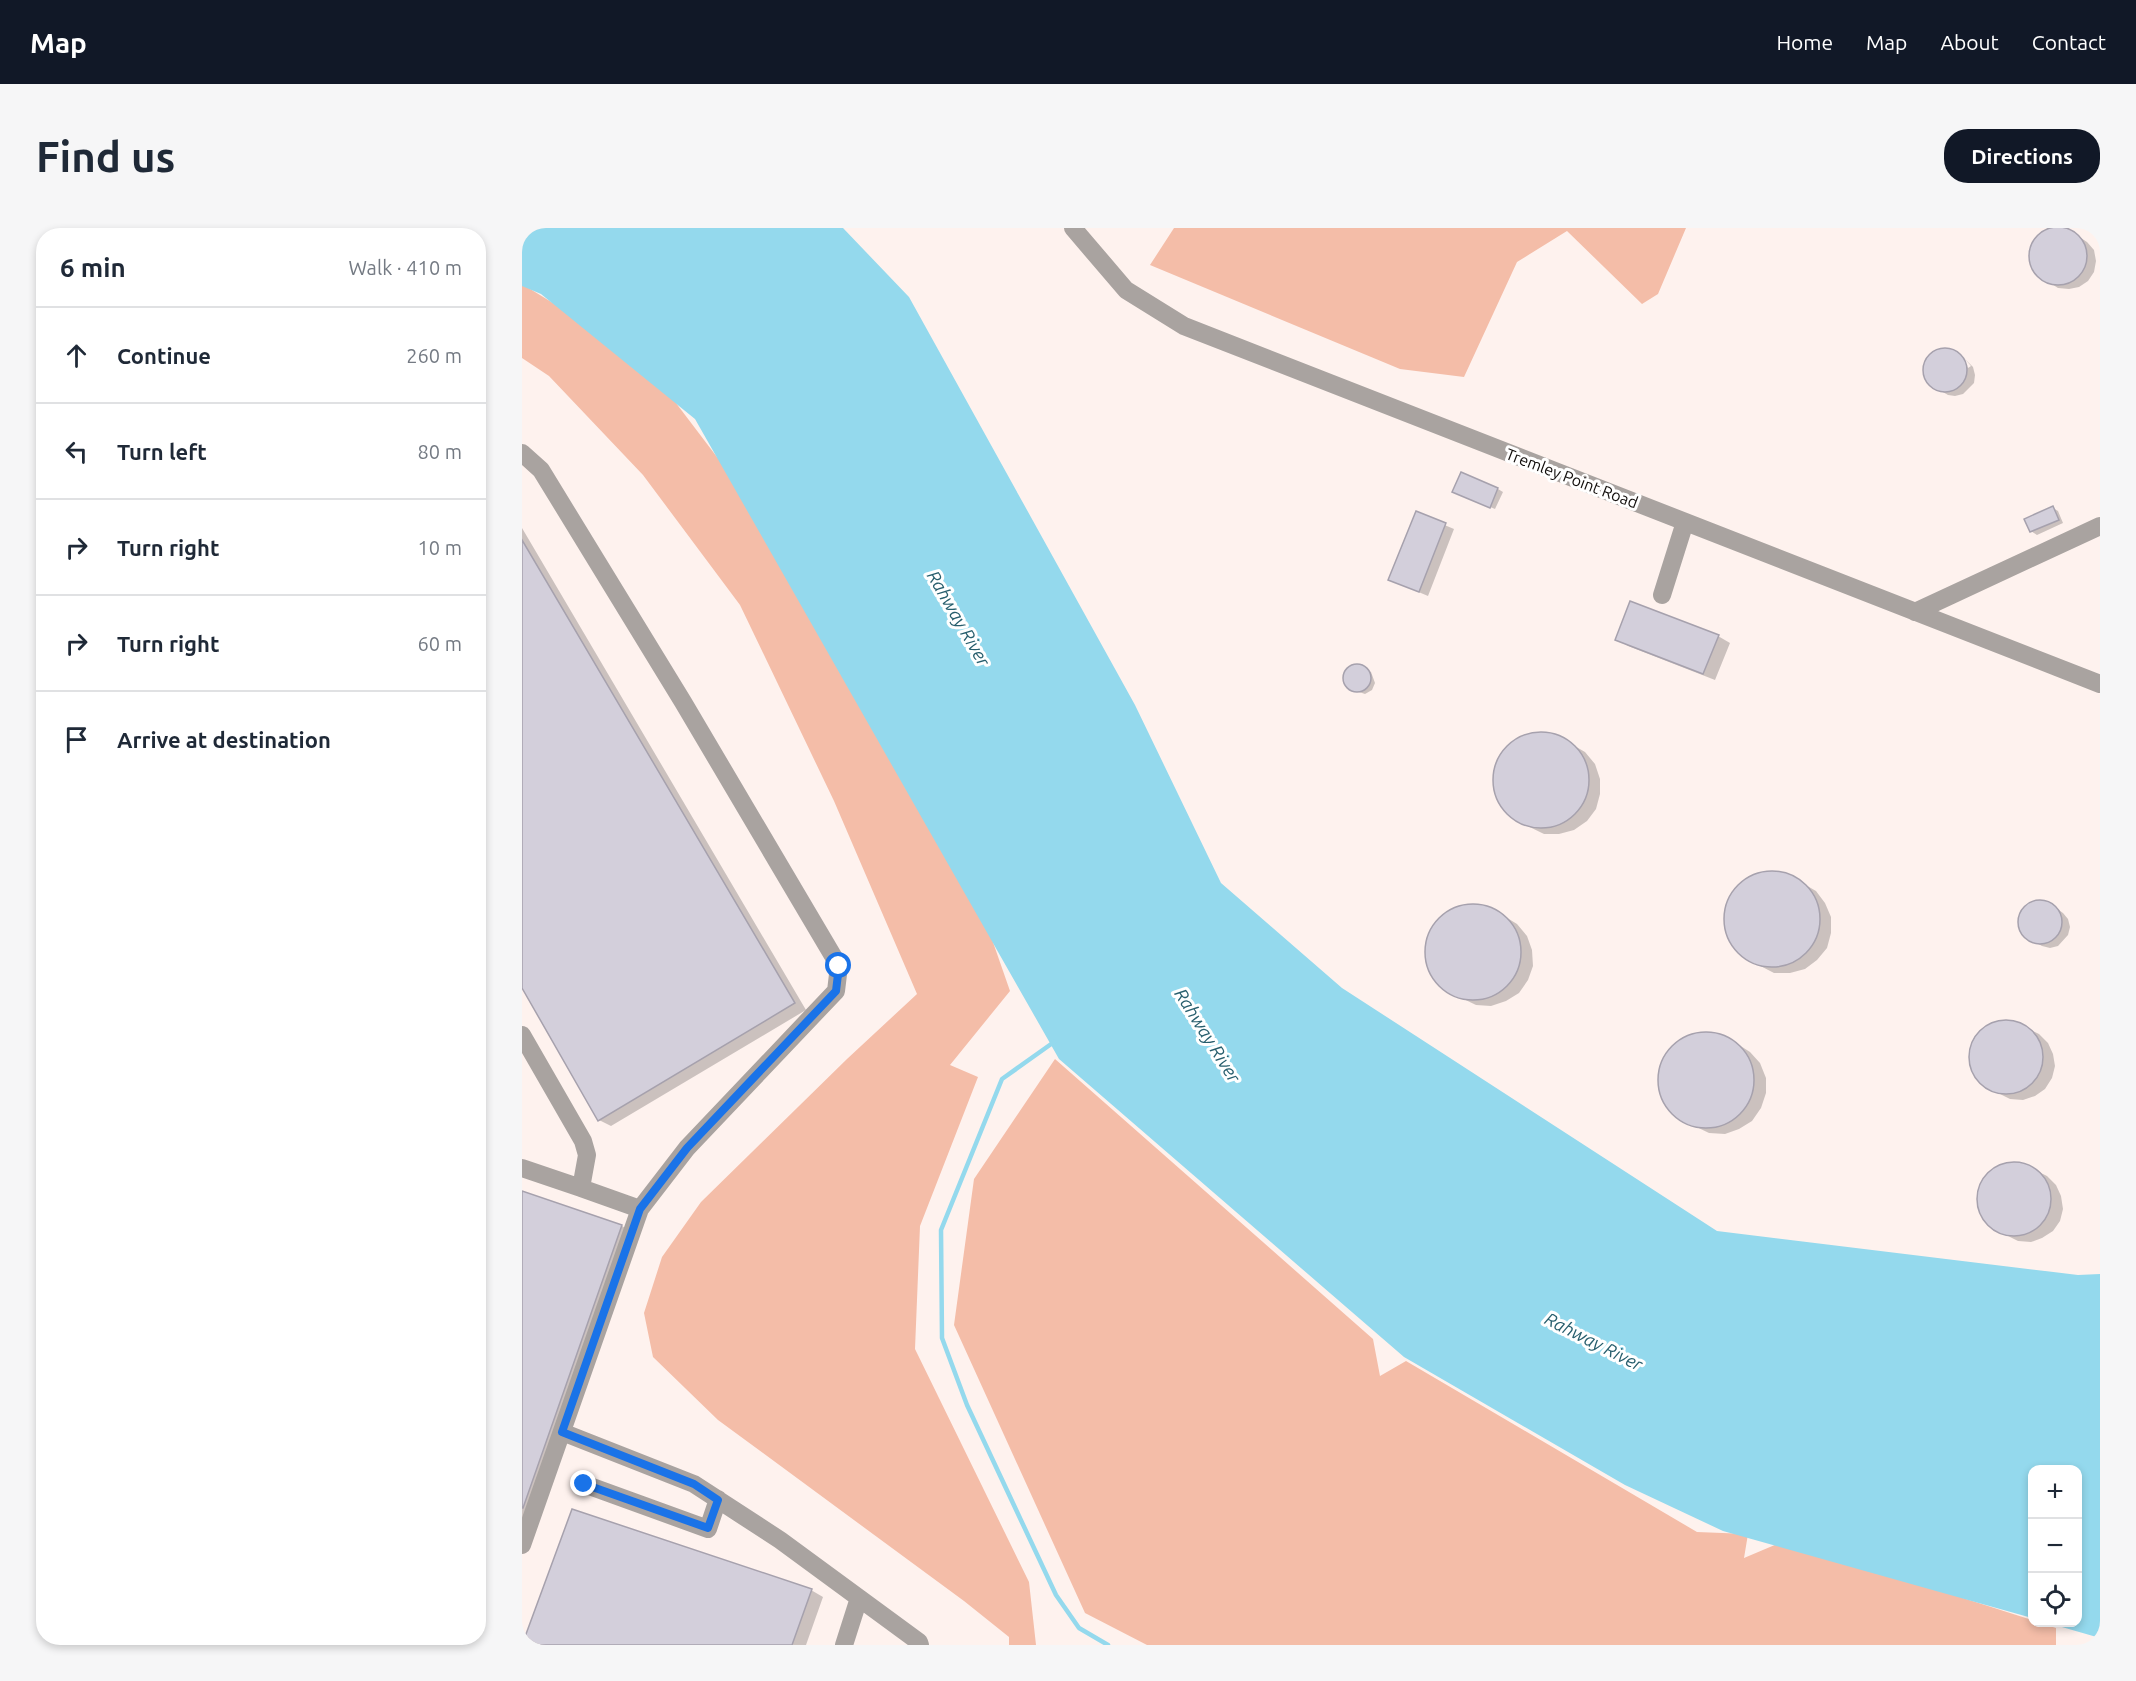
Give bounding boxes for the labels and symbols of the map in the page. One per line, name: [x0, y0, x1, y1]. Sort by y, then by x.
street label: Tremley Point Road: [1503, 445, 1641, 511]
water label: Rahway River: [924, 567, 995, 670]
route start: [825, 952, 851, 978]
water label: Rahway River: [1171, 984, 1245, 1087]
water label: Rahway River: [1542, 1308, 1647, 1375]
route end: [570, 1470, 596, 1496]

